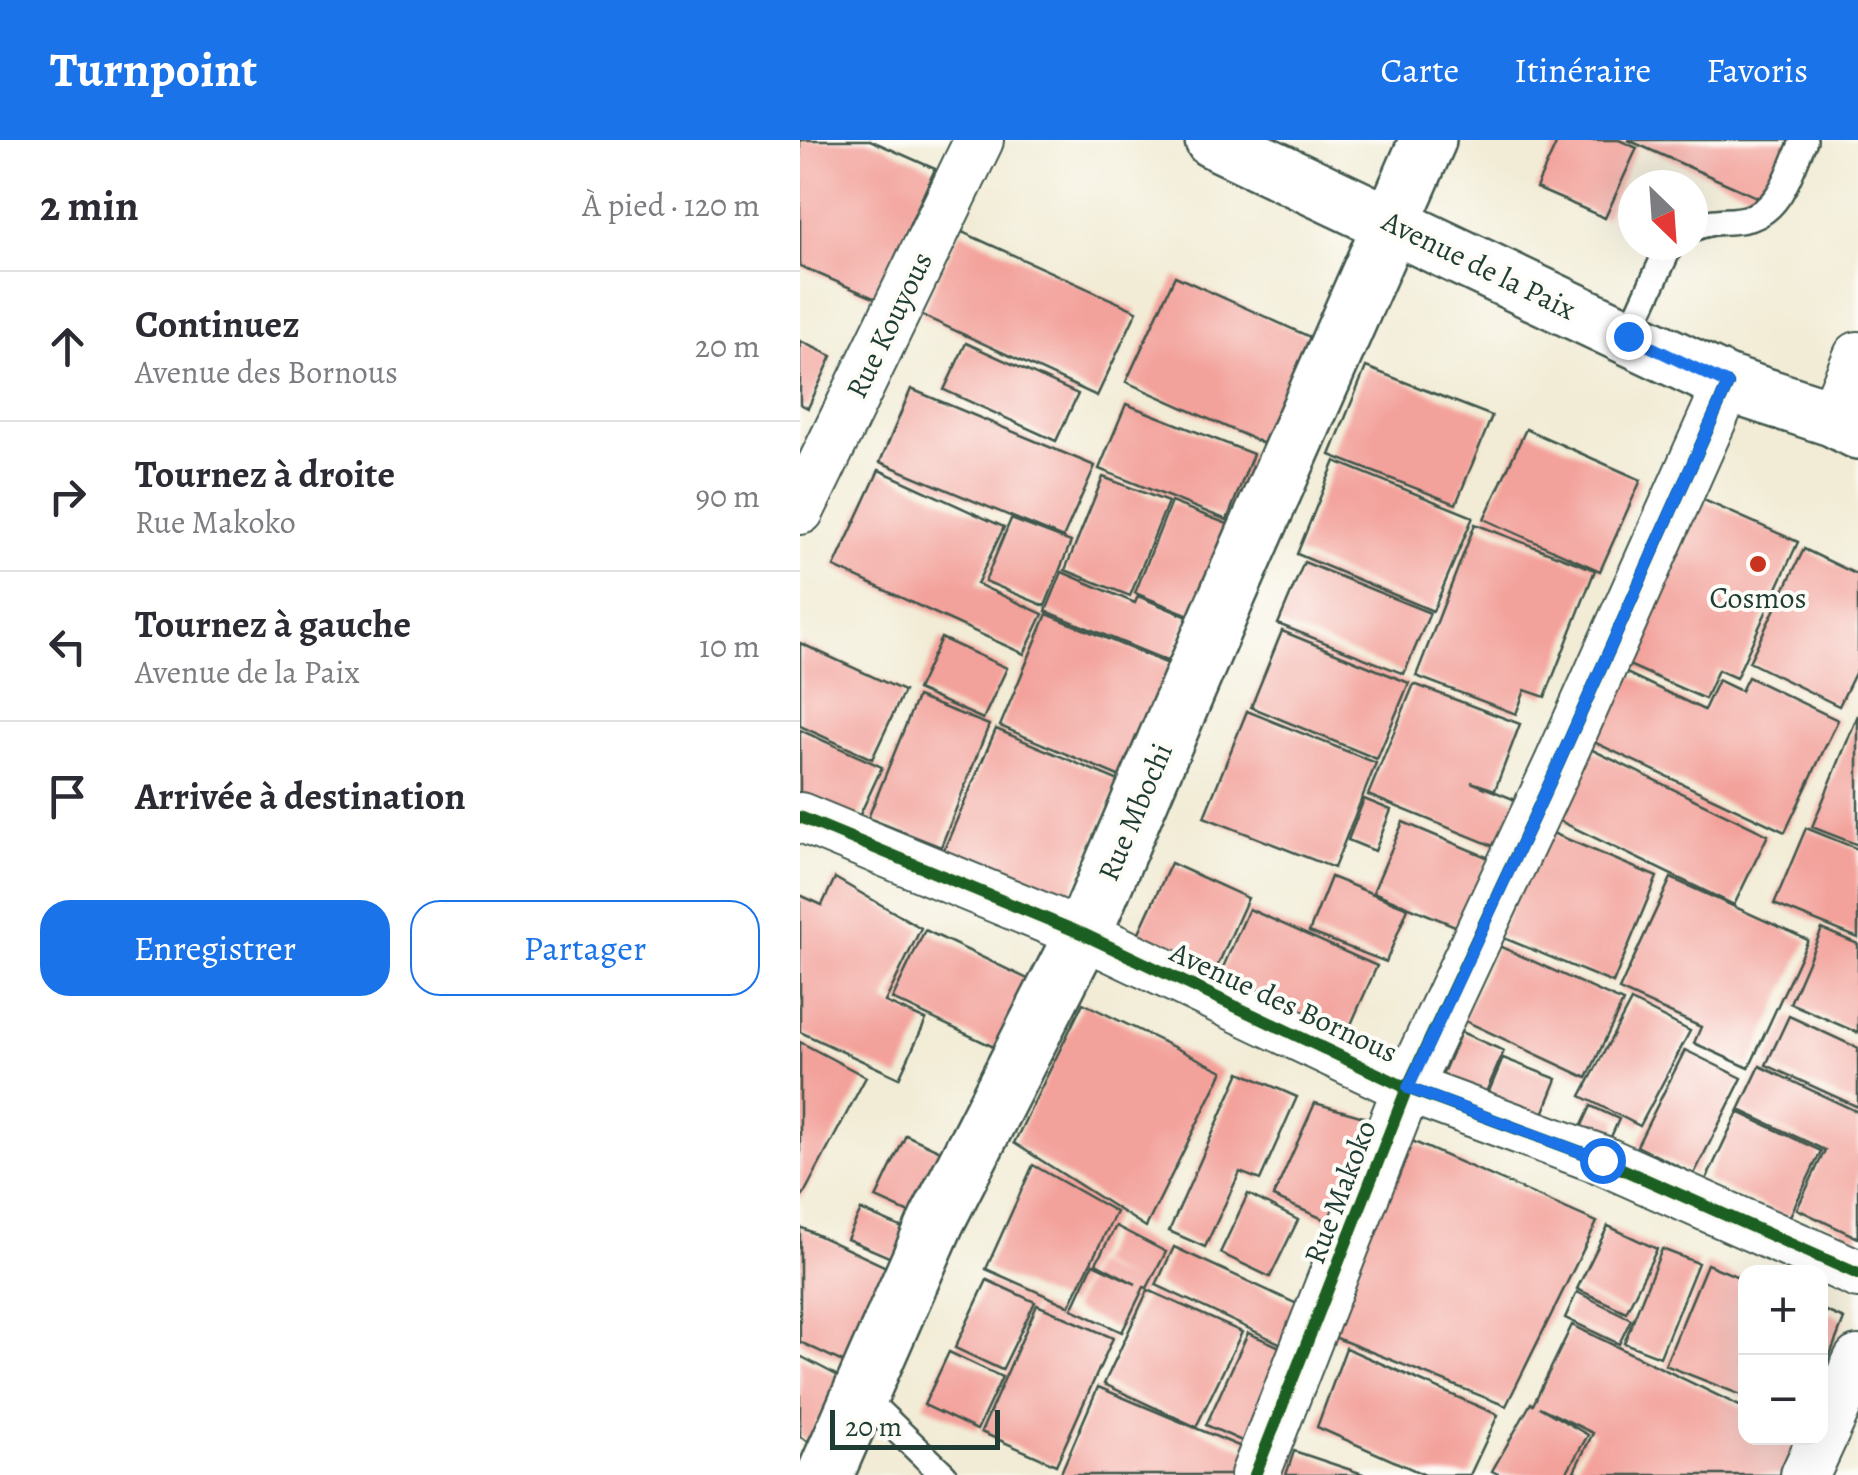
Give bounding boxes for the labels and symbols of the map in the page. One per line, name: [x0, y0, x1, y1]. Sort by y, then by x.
north arrow: [1618, 170, 1708, 260]
street label: Avenue de la Paix: [1375, 200, 1582, 329]
street label: Rue Kouyous: [836, 245, 942, 405]
route end: [1606, 314, 1652, 360]
marker: Cosmos: [1747, 553, 1769, 575]
place label: Cosmos: [1709, 578, 1807, 618]
street label: Rue Mbochi: [1088, 737, 1182, 887]
street label: Avenue des Bornous: [1163, 931, 1404, 1072]
street label: Rue Makoko: [1294, 1115, 1386, 1269]
route start: [1580, 1138, 1626, 1184]
scale bar: [830, 1405, 1000, 1450]

